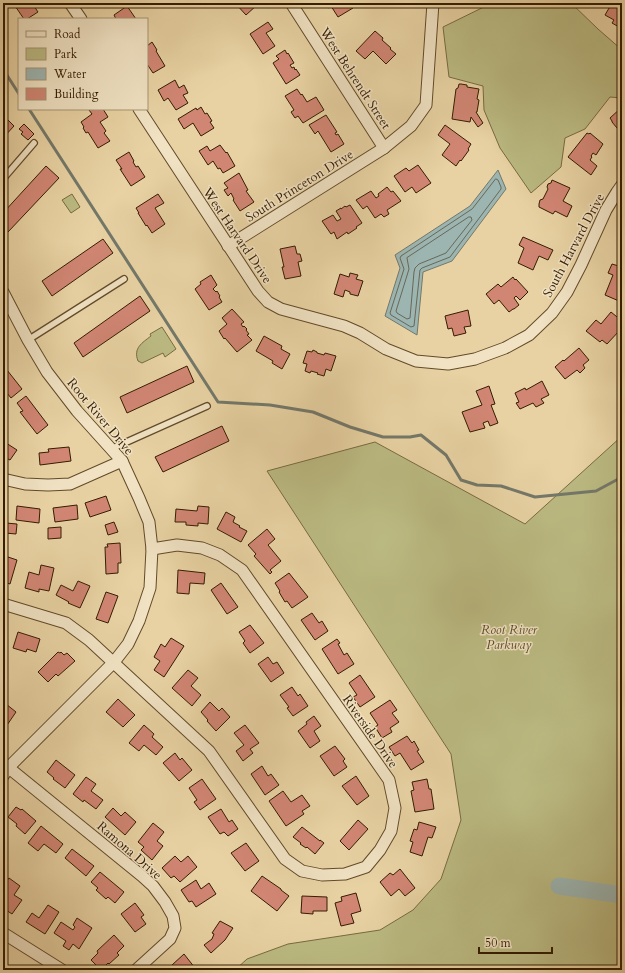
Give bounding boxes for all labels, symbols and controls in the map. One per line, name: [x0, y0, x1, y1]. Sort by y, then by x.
legend: [18, 18, 148, 110]
street label: West Behrendt Street: [315, 23, 395, 133]
text: Road: [54, 26, 81, 42]
text: Park: [54, 46, 78, 62]
text: Water: [53, 66, 87, 82]
text: Building: [54, 86, 99, 102]
street label: South Princeton Drive: [242, 145, 357, 226]
street label: West Harvard Drive: [198, 183, 276, 287]
street label: South Harvard Drive: [539, 190, 609, 301]
street label: Root River Drive: [63, 374, 138, 459]
park label: Root River Parkway: [481, 621, 538, 654]
street label: Riverside Drive: [338, 691, 402, 772]
street label: Ramona Drive: [93, 818, 166, 884]
scale bar: [479, 929, 552, 955]
text: 50 m: [485, 935, 512, 951]

